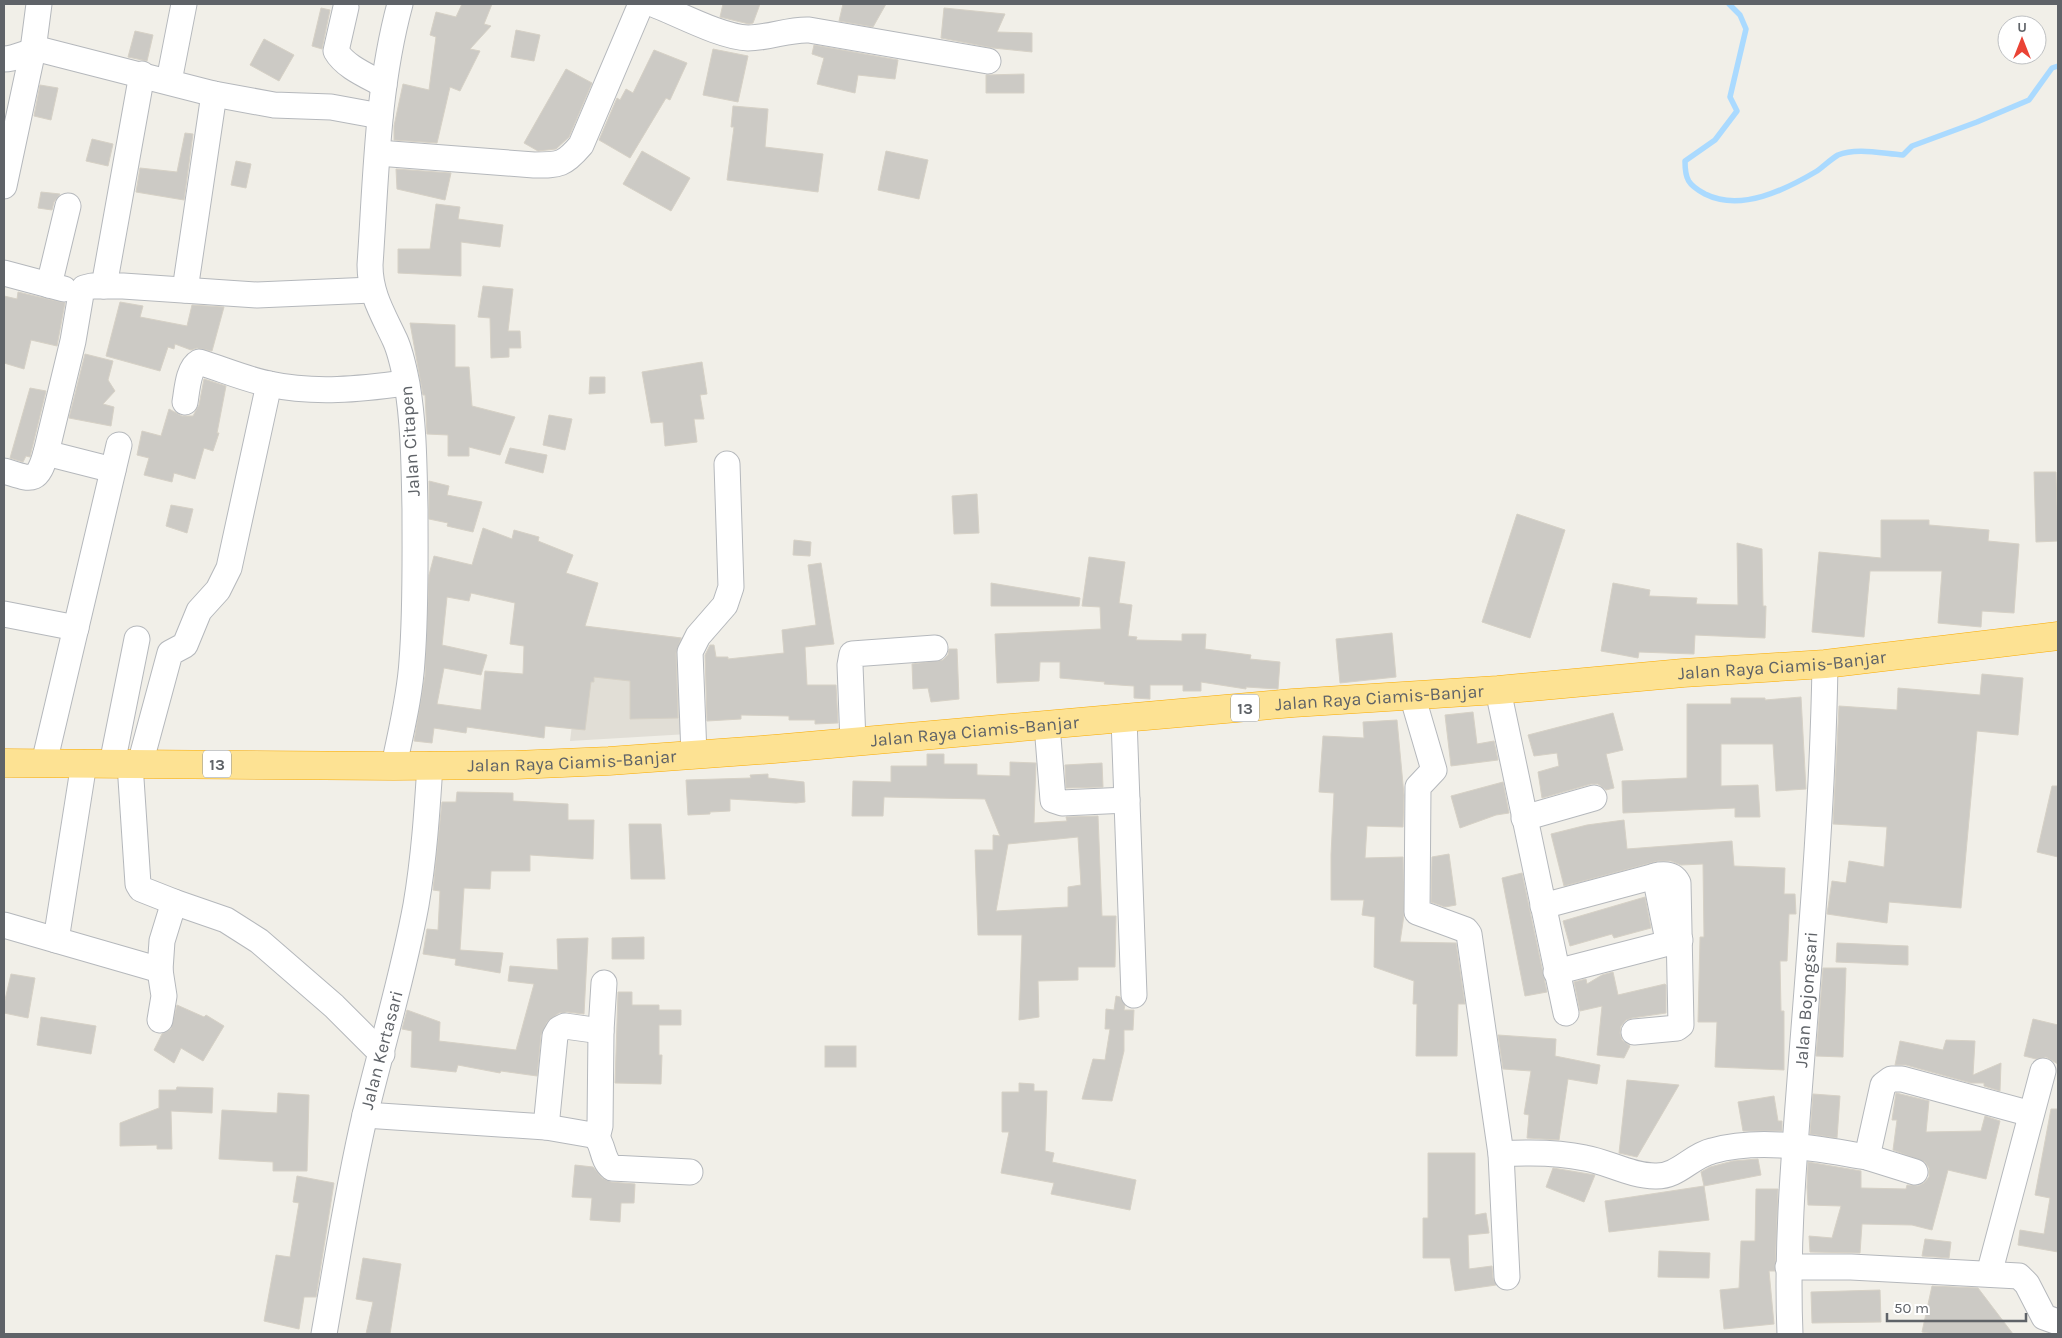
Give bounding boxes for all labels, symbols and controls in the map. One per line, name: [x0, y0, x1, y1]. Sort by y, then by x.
north arrow: [1997, 15, 2047, 65]
text: U: [2017, 19, 2027, 36]
street label: Jalan Citapen: [395, 385, 425, 497]
street label: Jalan Raya Ciamis-Banjar: [1677, 646, 1888, 684]
street label: Jalan Raya Ciamis-Banjar: [1274, 680, 1485, 716]
road number: 13: [1231, 694, 1259, 721]
street label: Jalan Raya Ciamis-Banjar: [869, 711, 1080, 751]
street label: Jalan Raya Ciamis-Banjar: [467, 745, 678, 776]
road number: 13: [203, 751, 231, 778]
street label: Jalan Bojongsari: [1790, 931, 1822, 1068]
street label: Jalan Kertasari: [356, 988, 408, 1112]
scale bar: [1887, 1290, 2026, 1322]
text: 50 m: [1894, 1299, 1929, 1317]

